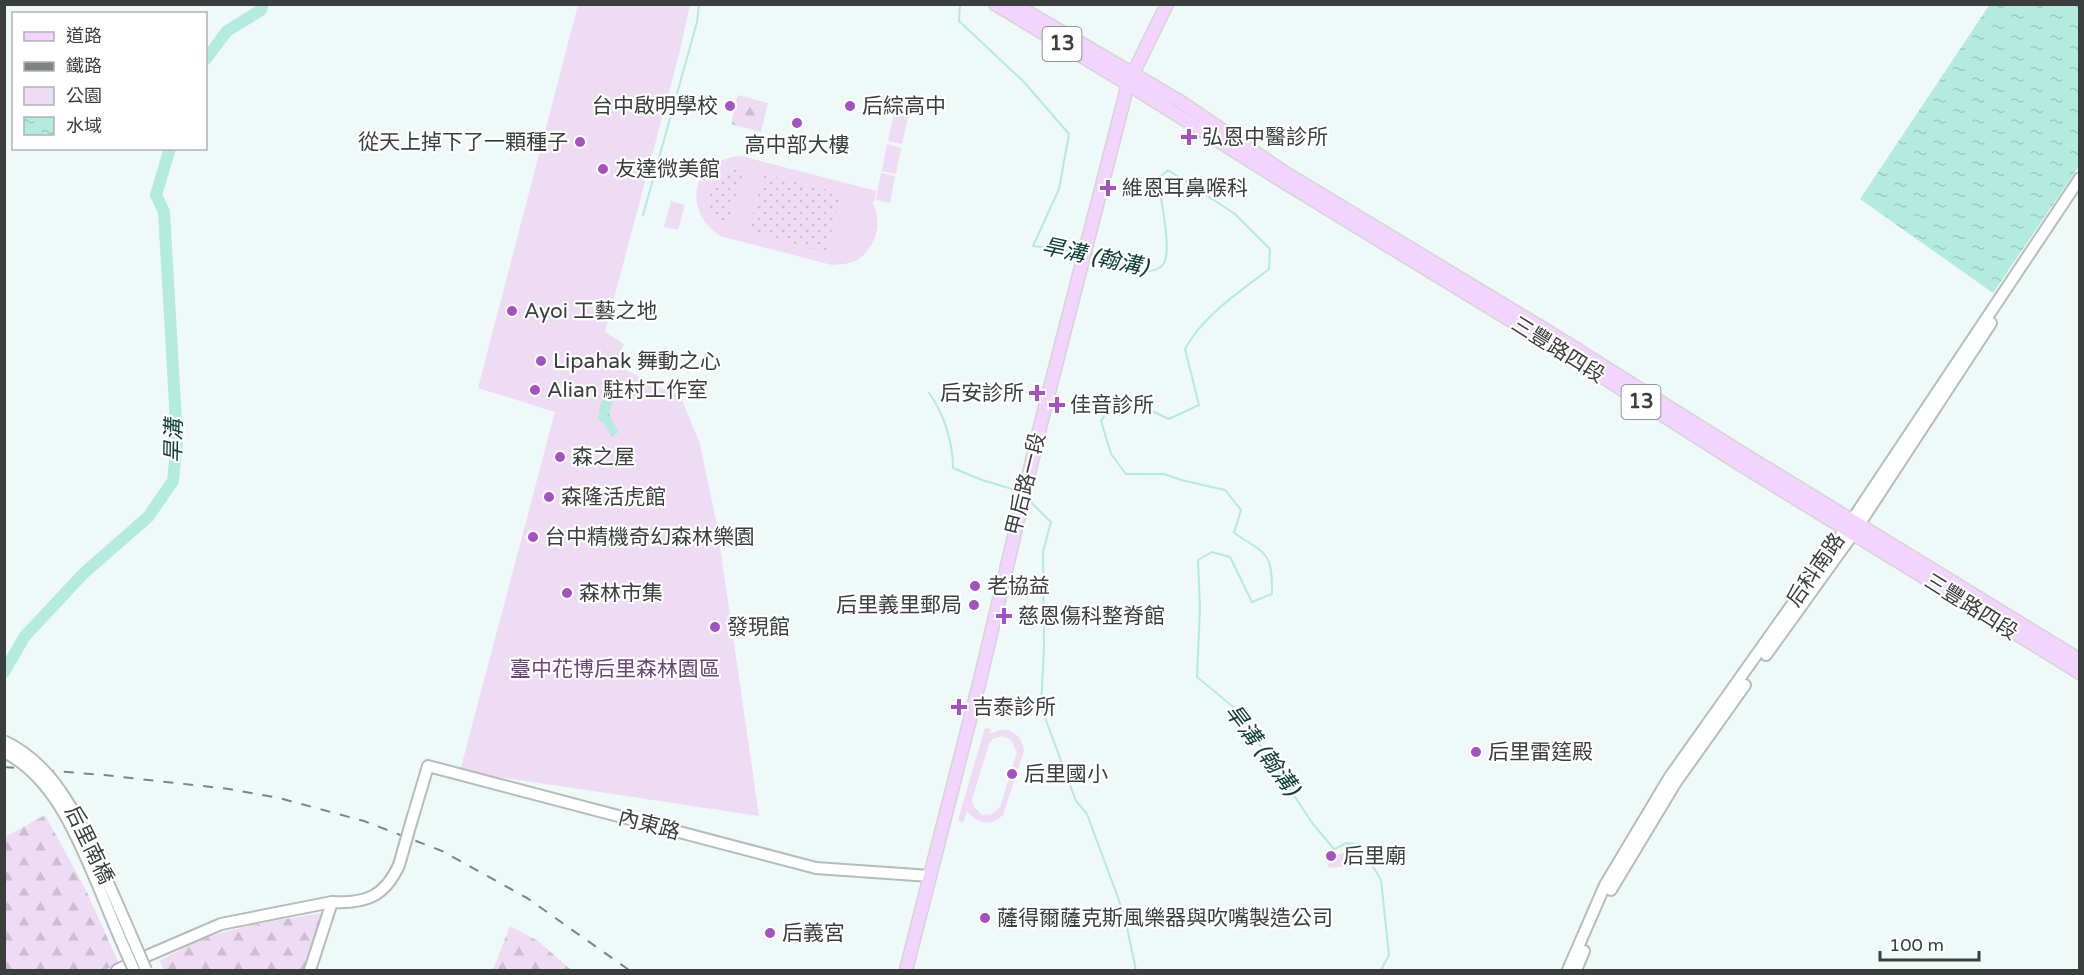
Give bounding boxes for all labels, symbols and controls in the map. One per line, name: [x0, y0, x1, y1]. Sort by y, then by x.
legend: [12, 12, 207, 150]
text: 道路: [66, 25, 102, 47]
road number: 13: [1042, 27, 1082, 61]
text: 鐵路: [66, 55, 102, 77]
text: 公園: [66, 85, 102, 107]
place label: 台中啟明學校: [592, 94, 718, 119]
place label: 后綜高中: [862, 94, 946, 119]
marker: 台中啟明學校: [723, 99, 737, 113]
marker: 后綜高中: [843, 99, 857, 113]
text: 水域: [66, 115, 102, 137]
marker: 高中部大樓: [790, 116, 804, 130]
place label: 弘恩中醫診所: [1202, 125, 1328, 150]
marker: 弘恩中醫診所: [1180, 128, 1198, 146]
place label: 從天上掉下了一顆種子: [358, 130, 568, 155]
place label: 高中部大樓: [745, 133, 850, 158]
marker: 從天上掉下了一顆種子: [573, 135, 587, 149]
place label: 友達微美館: [615, 157, 720, 182]
marker: 友達微美館: [596, 162, 610, 176]
place label: 維恩耳鼻喉科: [1122, 176, 1248, 201]
marker: 維恩耳鼻喉科: [1099, 179, 1117, 197]
water label: 旱溝 (翰溝): [1040, 233, 1152, 281]
place label: Ayoi 工藝之地: [524, 299, 658, 324]
marker: Ayoi 工藝之地: [505, 304, 519, 318]
street label: 三豐路四段: [1507, 312, 1609, 388]
place label: Lipahak 舞動之心: [553, 349, 721, 374]
marker: Lipahak 舞動之心: [534, 354, 548, 368]
place label: Alian 駐村工作室: [547, 378, 708, 403]
place label: 后安診所: [940, 381, 1024, 406]
marker: Alian 駐村工作室: [528, 383, 542, 397]
marker: 后安診所: [1028, 384, 1046, 402]
road number: 13: [1622, 385, 1660, 419]
place label: 佳音診所: [1070, 393, 1154, 418]
marker: 佳音診所: [1048, 396, 1066, 414]
water label: 旱溝: [161, 416, 187, 463]
street label: 甲后路一段: [1001, 430, 1051, 538]
place label: 森之屋: [572, 445, 635, 470]
marker: 森之屋: [553, 450, 567, 464]
place label: 森隆活虎館: [561, 485, 666, 510]
marker: 森隆活虎館: [542, 490, 556, 504]
place label: 台中精機奇幻森林樂園: [545, 525, 755, 550]
street label: 后科南路: [1782, 528, 1850, 612]
marker: 台中精機奇幻森林樂園: [526, 530, 540, 544]
street label: 三豐路四段: [1920, 569, 2022, 645]
place label: 老協益: [987, 574, 1050, 599]
marker: 老協益: [968, 579, 982, 593]
place label: 森林市集: [579, 581, 663, 606]
marker: 森林市集: [560, 586, 574, 600]
place label: 后里義里郵局: [836, 593, 962, 618]
marker: 后里義里郵局: [967, 598, 981, 612]
place label: 慈恩傷科整脊館: [1018, 604, 1165, 629]
marker: 慈恩傷科整脊館: [995, 607, 1013, 625]
place label: 發現館: [727, 615, 790, 640]
marker: 發現館: [708, 620, 722, 634]
park label: 臺中花博后里森林園區: [510, 657, 720, 682]
place label: 吉泰診所: [972, 695, 1056, 720]
marker: 吉泰診所: [950, 698, 968, 716]
water label: 旱溝 (翰溝): [1219, 699, 1306, 802]
place label: 后里雷筳殿: [1488, 740, 1593, 765]
marker: 后里雷筳殿: [1469, 745, 1483, 759]
place label: 后里國小: [1024, 762, 1108, 787]
marker: 后里國小: [1005, 767, 1019, 781]
street label: 后里南橋: [59, 802, 119, 888]
street label: 內東路: [615, 805, 683, 845]
place label: 后里廟: [1343, 844, 1406, 869]
marker: 后里廟: [1324, 849, 1338, 863]
place label: 薩得爾薩克斯風樂器與吹嘴製造公司: [997, 906, 1333, 931]
marker: 薩得爾薩克斯風樂器與吹嘴製造公司: [978, 911, 992, 925]
place label: 后義宮: [782, 921, 845, 946]
scale bar: [1880, 924, 1979, 962]
marker: 后義宮: [763, 926, 777, 940]
text: 100 m: [1889, 934, 1944, 956]

